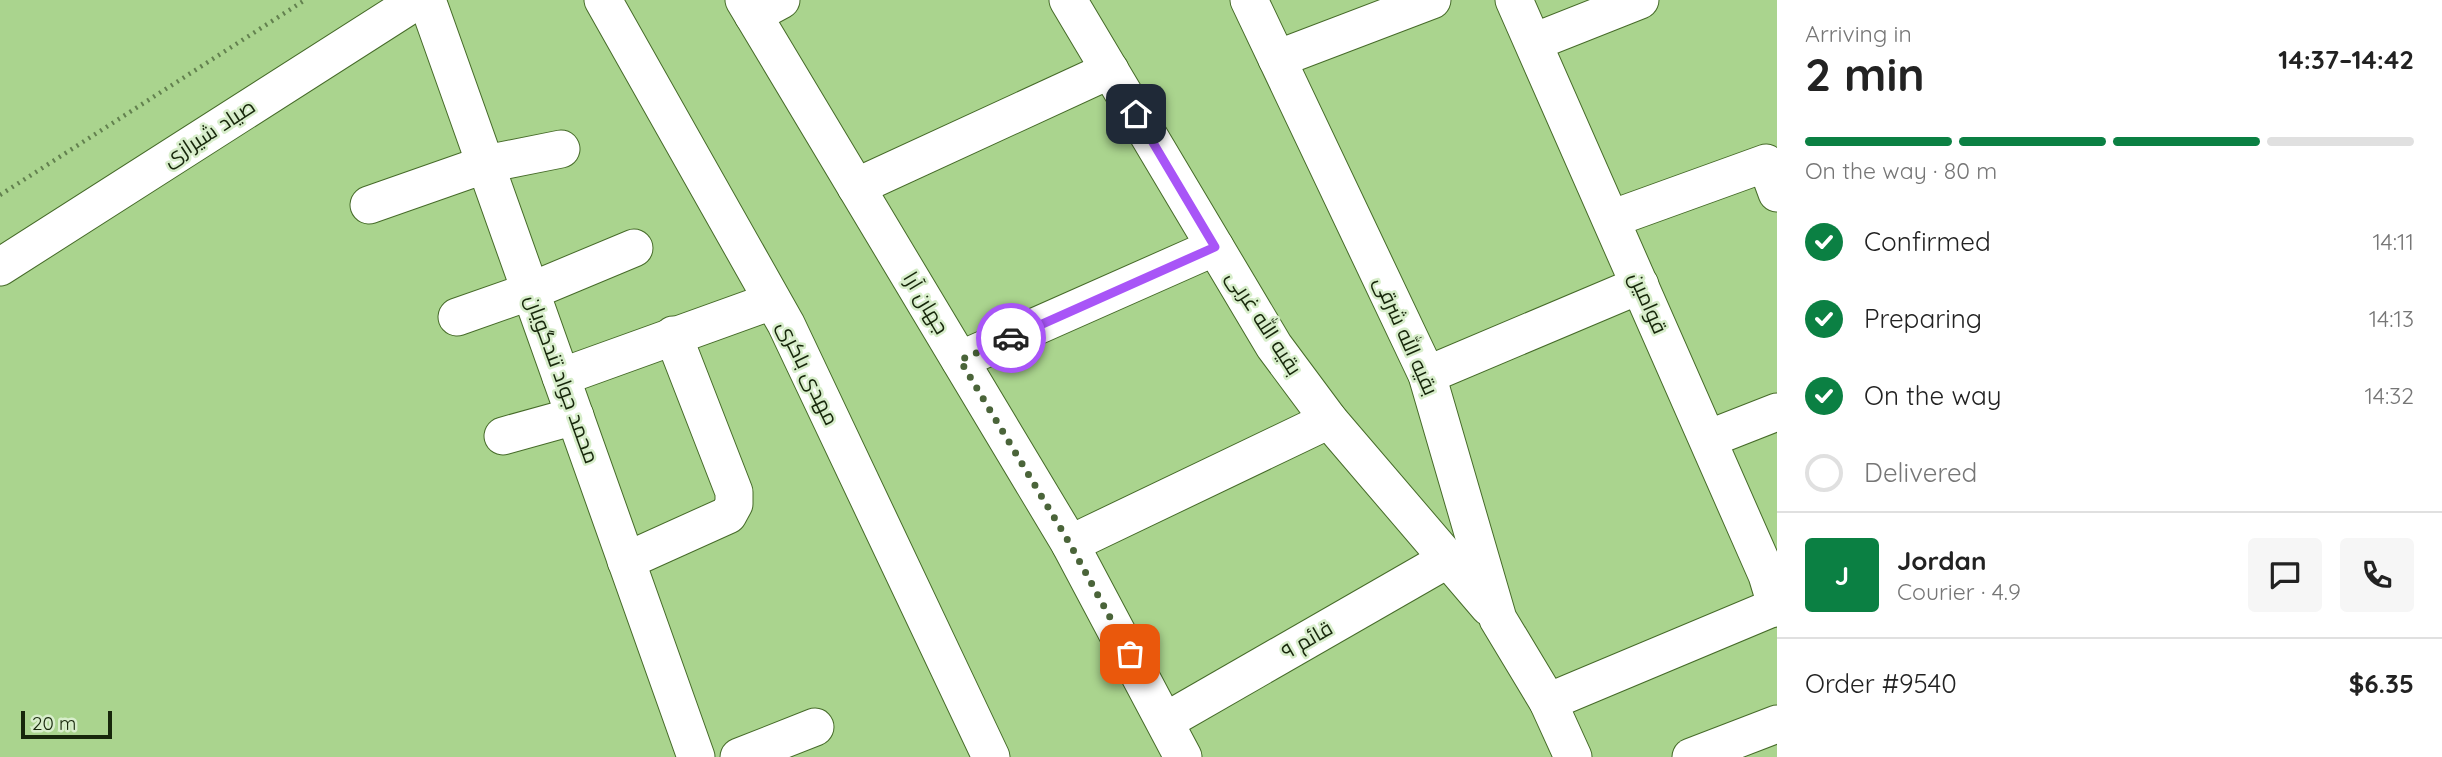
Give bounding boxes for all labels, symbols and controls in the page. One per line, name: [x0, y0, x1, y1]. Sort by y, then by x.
text: Arriving in: [1805, 19, 1912, 48]
text: 14:37–14:42: [2278, 43, 2414, 76]
text: 2 min: [1805, 45, 1925, 103]
pin: [1106, 84, 1166, 144]
street label: صیاد شیرازی: [157, 93, 260, 173]
icon: home: [1117, 95, 1155, 133]
text: On the way · 80 m: [1805, 156, 1997, 185]
icon: check: [1805, 223, 1843, 261]
text: Confirmed: [1864, 225, 1991, 258]
text: 14:11: [2372, 227, 2414, 256]
street label: بقیه الله غربی: [1221, 265, 1308, 380]
street label: جهان آرا: [897, 267, 956, 339]
street label: قوامین: [1623, 268, 1674, 338]
street label: بقیه الله شرقی: [1368, 272, 1445, 399]
street label: محمد جواد تندگویان: [519, 291, 606, 467]
icon: check: [1805, 300, 1843, 338]
text: Preparing: [1864, 302, 1982, 335]
courier: [976, 303, 1046, 373]
text: 14:13: [2369, 304, 2414, 333]
street label: مهدی باکری: [772, 316, 845, 430]
icon: car: [992, 319, 1030, 357]
icon: check: [1805, 377, 1843, 415]
text: On the way: [1864, 379, 2002, 412]
text: 14:32: [2365, 381, 2414, 410]
text: Delivered: [1864, 456, 1977, 489]
button: chat: [2248, 538, 2322, 612]
button: phone: [2340, 538, 2414, 612]
text: Jordan: [1897, 544, 1986, 577]
text: J: [1835, 559, 1849, 592]
text: Courier · 4.9: [1897, 577, 2021, 606]
street label: قائم ۹: [1276, 614, 1338, 666]
pin: [1100, 624, 1160, 684]
icon: bag: [1111, 635, 1149, 673]
text: Order #9540: [1805, 667, 1957, 700]
text: $6.35: [2349, 667, 2414, 700]
scale bar: [21, 708, 112, 740]
text: 20 m: [32, 711, 76, 735]

